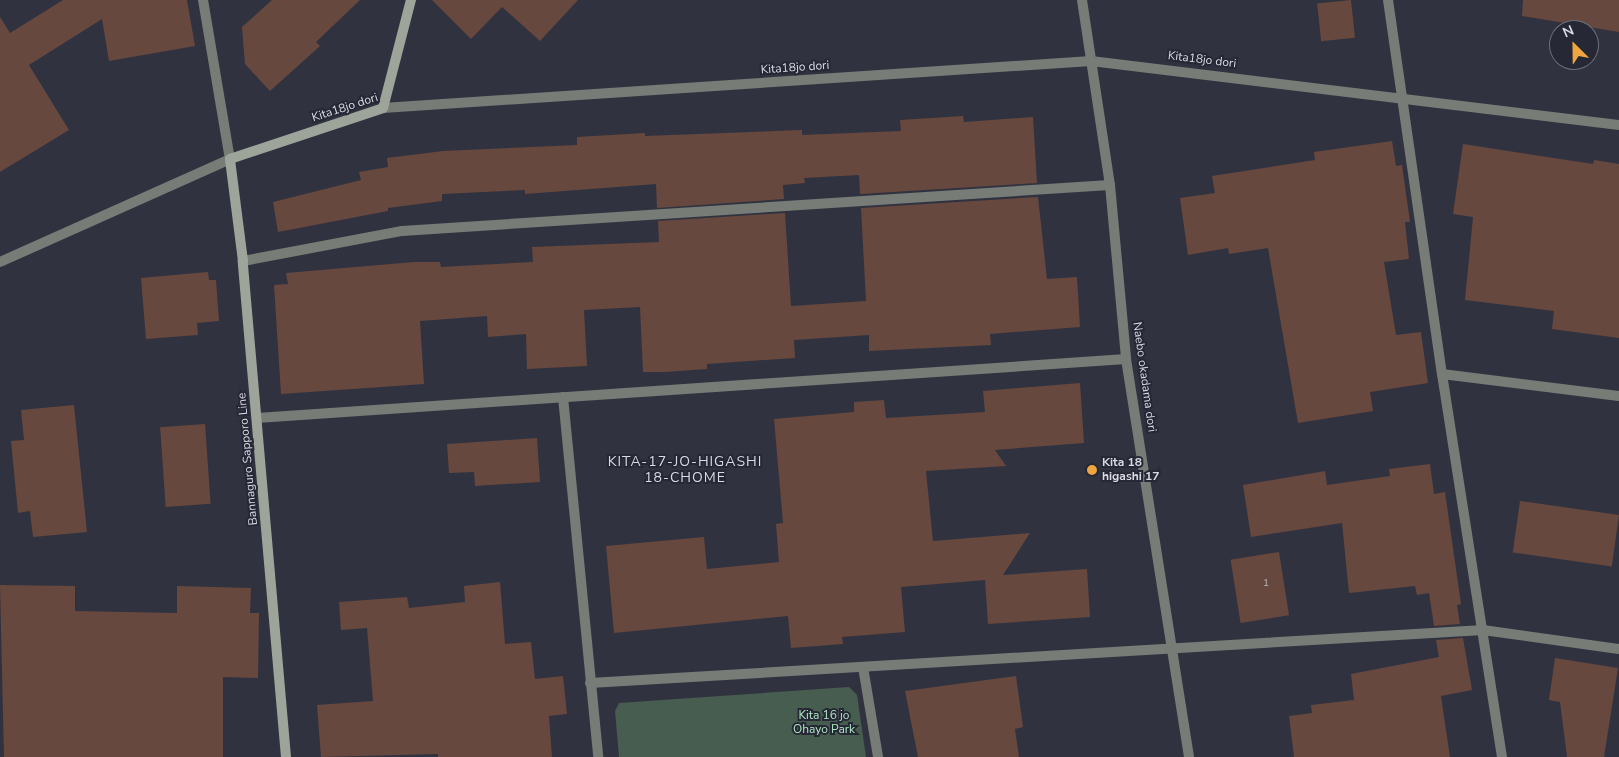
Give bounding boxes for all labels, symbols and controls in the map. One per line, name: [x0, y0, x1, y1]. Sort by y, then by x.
north arrow: [1549, 20, 1599, 70]
text: N: [1560, 21, 1577, 42]
street label: Kita18jo dori: [1167, 49, 1237, 71]
street label: Kita18jo dori: [760, 58, 830, 78]
street label: Kita18jo dori: [310, 91, 380, 125]
street label: Naebo okadama dori: [1129, 321, 1159, 433]
street label: Bannaguro Sapporo Line: [235, 392, 261, 526]
district label: KITA-17-JO-HIGASHI 18-CHOME: [605, 454, 765, 487]
place label: Kita 18 higashi 17: [1102, 456, 1159, 484]
marker: Kita 18 higashi 17: [1086, 464, 1098, 476]
house number: 1: [1263, 578, 1269, 590]
park label: Kita 16 jo Ohayo Park: [793, 709, 855, 737]

